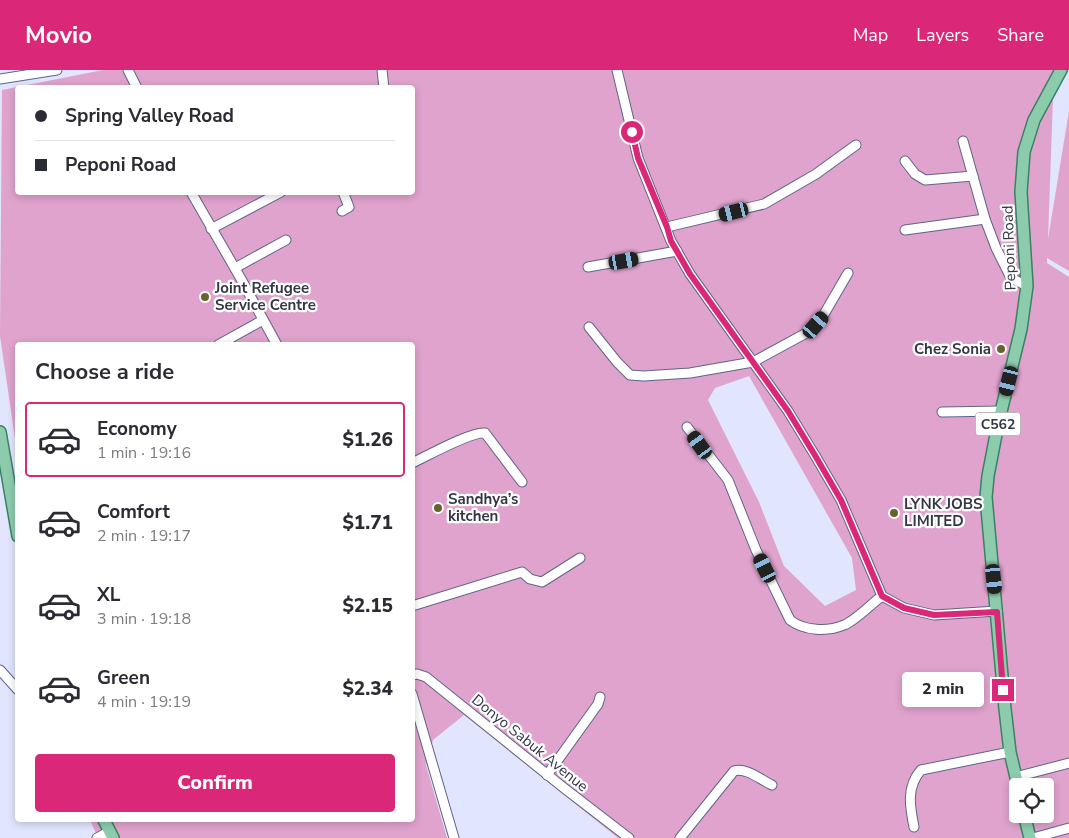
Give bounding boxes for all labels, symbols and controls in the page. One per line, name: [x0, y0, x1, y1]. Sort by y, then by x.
text: Movio: [25, 19, 92, 51]
text: Map: [853, 23, 888, 47]
text: Layers: [916, 23, 969, 47]
text: Share: [997, 23, 1044, 47]
text: Spring Valley Road: [65, 103, 234, 129]
route start: [621, 121, 643, 143]
text: Peponi Road: [65, 152, 176, 178]
car: [717, 201, 750, 223]
street label: Peponi Road: [998, 205, 1020, 291]
car: [607, 251, 640, 271]
place label: Joint Refugee Service Centre: [214, 278, 316, 315]
marker: Joint Refugee Service Centre: [199, 291, 211, 303]
car: [800, 309, 831, 341]
place label: Chez Sonia: [914, 339, 991, 359]
marker: Chez Sonia: [995, 343, 1007, 355]
text: Choose a ride: [35, 357, 174, 387]
car: [998, 365, 1019, 397]
road number: C562: [976, 412, 1020, 436]
text: Economy: [97, 416, 177, 442]
icon: car: [37, 417, 82, 462]
text: $1.26: [342, 427, 393, 453]
car: [685, 428, 714, 462]
text: 1 min · 19:16: [97, 442, 191, 464]
place label: Sandhya’s kitchen: [448, 489, 518, 526]
place label: LYNK JOBS LIMITED: [904, 494, 983, 531]
text: Comfort: [97, 499, 170, 525]
icon: car: [37, 500, 82, 545]
marker: Sandhya’s kitchen: [432, 502, 444, 514]
marker: LYNK JOBS LIMITED: [888, 507, 900, 519]
text: $1.71: [342, 510, 393, 536]
text: 2 min · 19:17: [97, 525, 191, 547]
car: [751, 551, 778, 585]
car: [984, 563, 1003, 595]
text: XL: [97, 582, 120, 608]
icon: car: [37, 583, 82, 628]
text: $2.15: [342, 593, 393, 619]
text: 3 min · 19:18: [97, 608, 191, 630]
text: Green: [97, 665, 150, 691]
icon: car: [37, 666, 82, 711]
callout: 2 min: [903, 672, 986, 708]
text: $2.34: [342, 676, 393, 702]
text: 2 min: [922, 678, 964, 700]
route end: [992, 679, 1014, 701]
street label: Donyo Sabuk Avenue: [468, 690, 592, 796]
text: 4 min · 19:19: [97, 691, 191, 713]
button: Confirm: [35, 754, 395, 812]
map controls: [1009, 778, 1054, 823]
button: locate: [1009, 778, 1054, 823]

